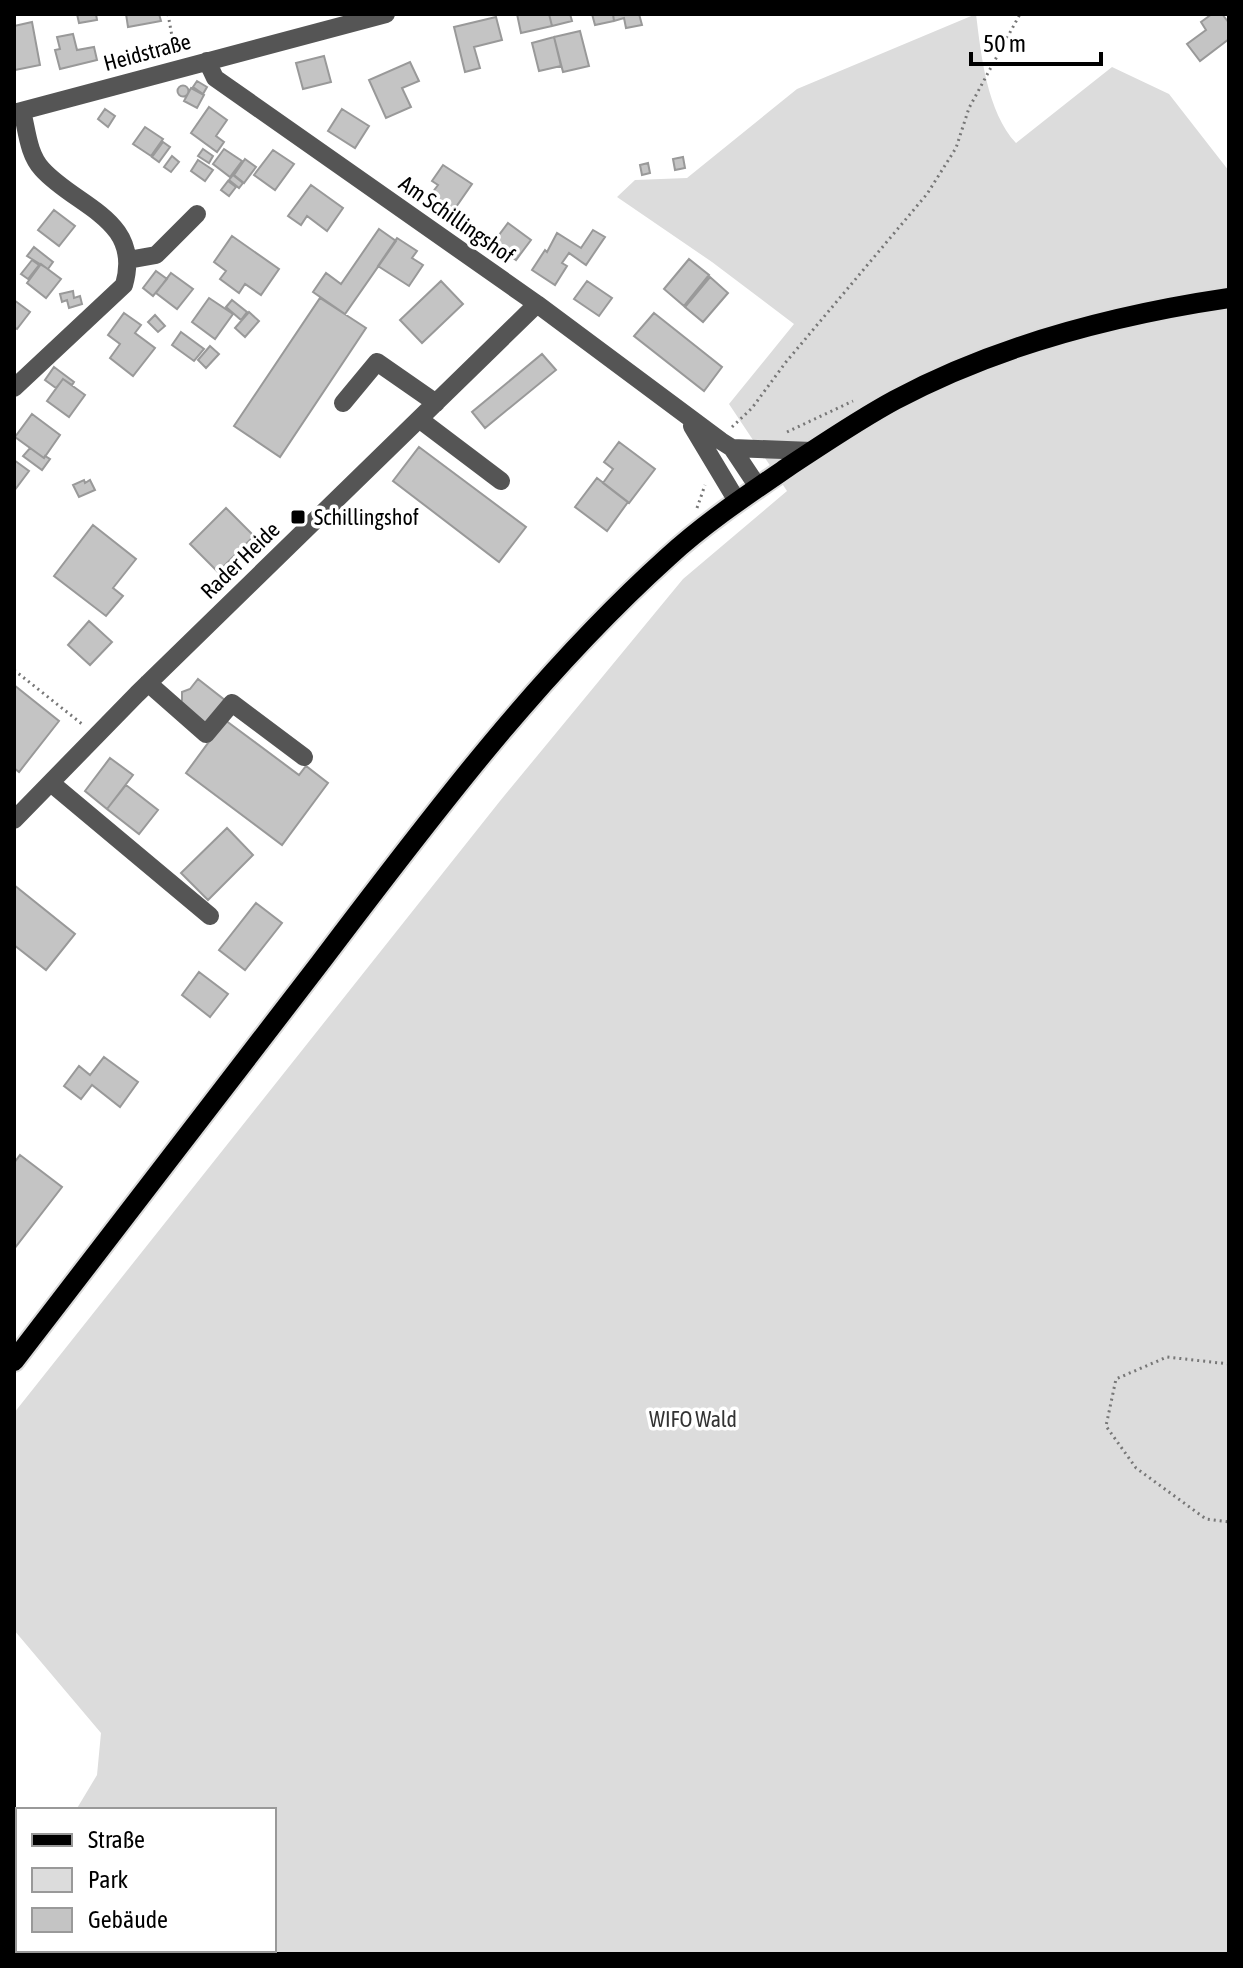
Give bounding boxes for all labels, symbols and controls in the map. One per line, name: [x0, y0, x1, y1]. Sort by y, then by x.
scale bar: [971, 16, 1101, 66]
street label: Heidstraße: [101, 28, 193, 76]
text: 50 m: [983, 30, 1026, 57]
street label: Am Schillingshof: [394, 170, 520, 268]
place label: Schillingshof: [314, 504, 419, 530]
marker: Schillingshof: [289, 508, 307, 526]
street label: Rader Heide: [195, 516, 285, 604]
park label: WIFO Wald: [649, 1406, 737, 1432]
legend: [16, 1808, 276, 1952]
text: Straße: [88, 1826, 145, 1853]
text: Park: [88, 1866, 129, 1893]
text: Gebäude: [88, 1906, 168, 1933]

